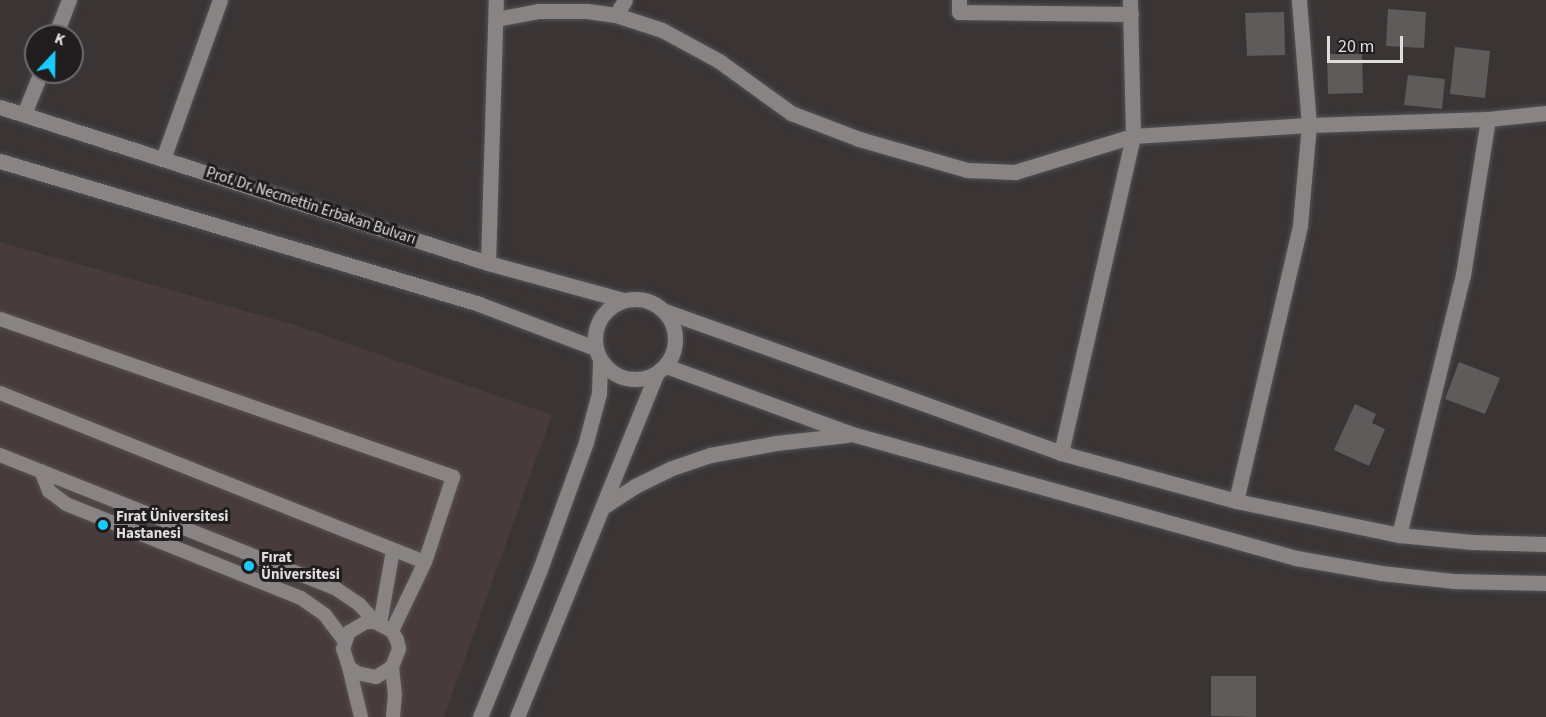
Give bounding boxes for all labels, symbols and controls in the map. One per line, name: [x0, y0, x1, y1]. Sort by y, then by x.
north arrow: [24, 24, 84, 84]
scale bar: [1330, 24, 1406, 62]
text: K: [51, 27, 69, 51]
text: 20 m: [1338, 34, 1374, 59]
street label: Prof. Dr. Necmettin Erbakan Bulvarı: [204, 164, 418, 248]
place label: Fırat Üniversitesi Hastanesi: [116, 507, 228, 542]
marker: Fırat Üniversitesi Hastanesi: [94, 516, 112, 534]
place label: Fırat Üniversitesi: [261, 548, 340, 583]
marker: Fırat Üniversitesi: [242, 559, 256, 573]

